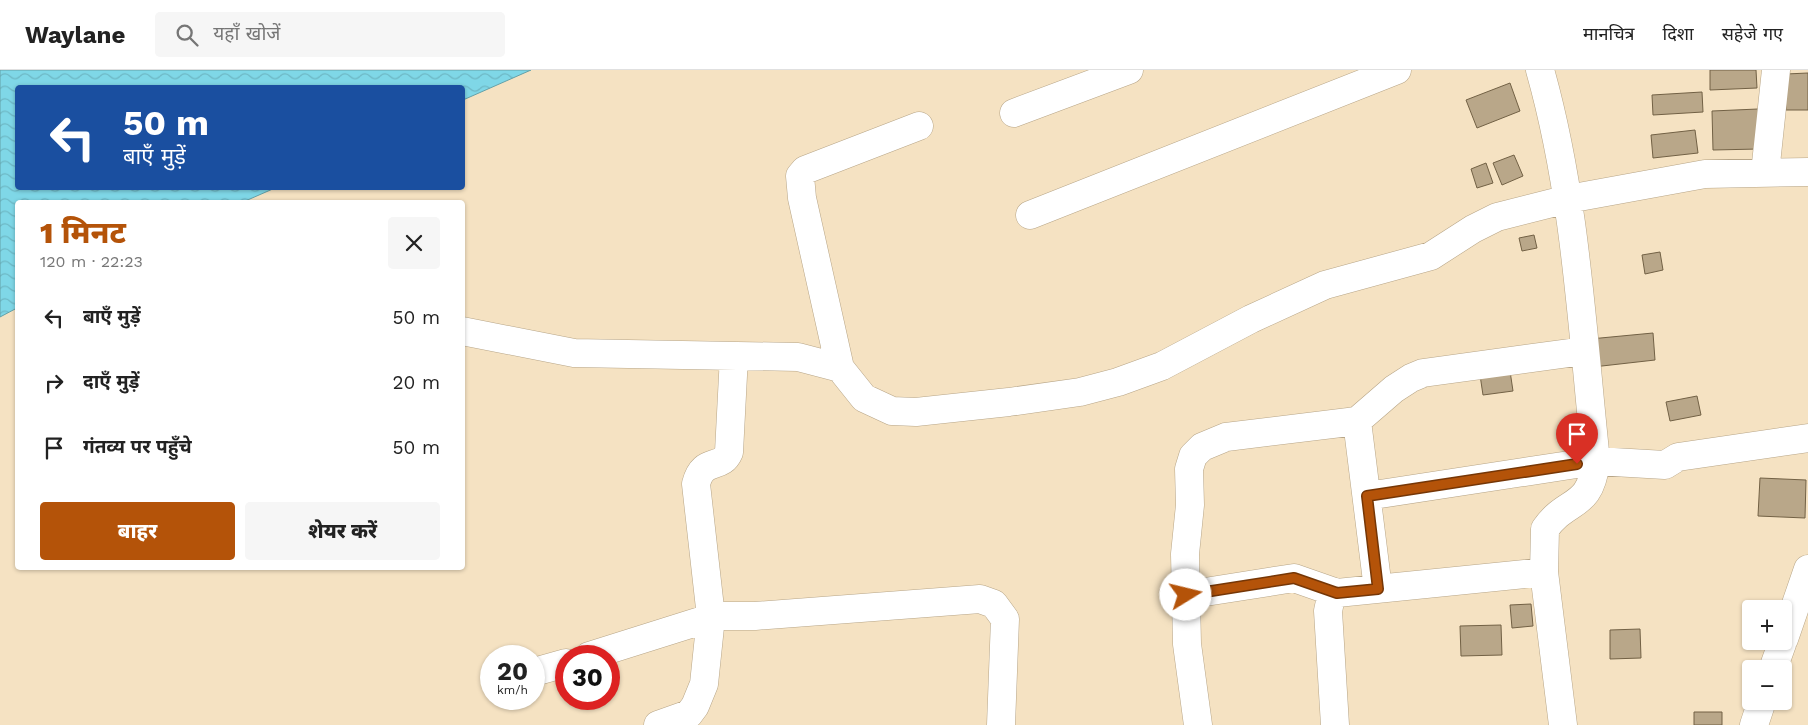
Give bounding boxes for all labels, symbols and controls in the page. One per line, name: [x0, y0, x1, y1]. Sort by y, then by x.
search box: [155, 12, 505, 57]
text: Waylane: [25, 21, 125, 49]
icon: search: [173, 21, 201, 49]
text: यहाँ खोजें: [213, 22, 280, 45]
text: मानचित्र: [1583, 23, 1635, 44]
text: दिशा: [1663, 23, 1694, 44]
text: सहेजे गए: [1722, 23, 1783, 44]
text: 50 m: [123, 102, 209, 144]
icon: left: [40, 105, 105, 170]
text: बाएँ मुड़ें: [123, 144, 186, 169]
text: 1 मिनट: [40, 215, 126, 250]
button: close: [388, 217, 440, 269]
text: 120 m · 22:23: [40, 252, 143, 271]
icon: left: [40, 304, 68, 332]
text: बाएँ मुड़ें: [83, 305, 141, 328]
text: 50 m: [393, 306, 440, 329]
icon: right: [40, 369, 68, 397]
text: दाएँ मुड़ें: [83, 370, 139, 393]
text: 20 m: [393, 371, 440, 394]
pin: [1556, 413, 1598, 464]
icon: arrive: [1563, 420, 1591, 448]
icon: arrive: [40, 434, 68, 462]
text: गंतव्य पर पहुँचे: [83, 435, 192, 458]
text: 50 m: [393, 436, 440, 459]
button: बाहर: [40, 502, 235, 560]
button: शेयर करें: [245, 502, 440, 560]
position arrow: [1159, 568, 1211, 620]
map controls: [1742, 600, 1792, 710]
button: +: [1742, 600, 1792, 650]
speed limit sign: 30: [555, 645, 620, 710]
text: 20: [497, 657, 528, 686]
button: −: [1742, 660, 1792, 710]
text: km/h: [497, 683, 528, 697]

